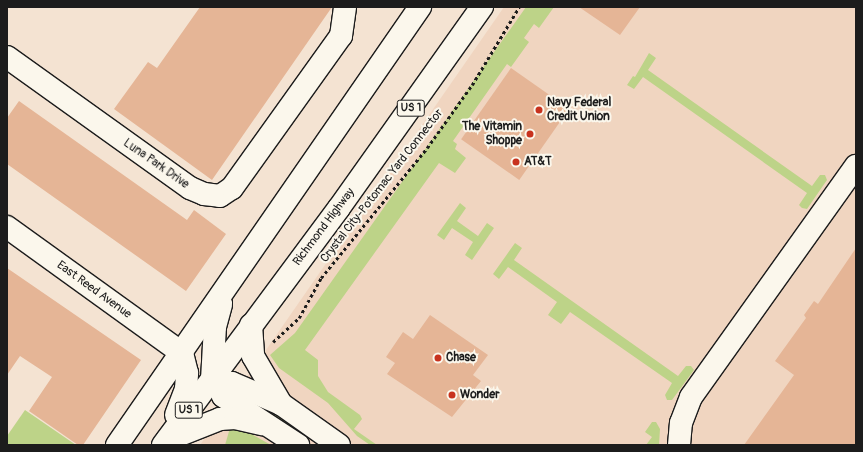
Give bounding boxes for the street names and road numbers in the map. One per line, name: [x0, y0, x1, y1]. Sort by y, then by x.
road number: US 1: [396, 99, 426, 117]
street label: Crystal City-Potomac Yard Connector: [318, 106, 446, 266]
street label: Luna Park Drive: [120, 136, 192, 192]
street label: Richmond Highway: [290, 185, 358, 269]
street label: East Reed Avenue: [54, 258, 134, 322]
road number: US 1: [174, 401, 204, 419]

